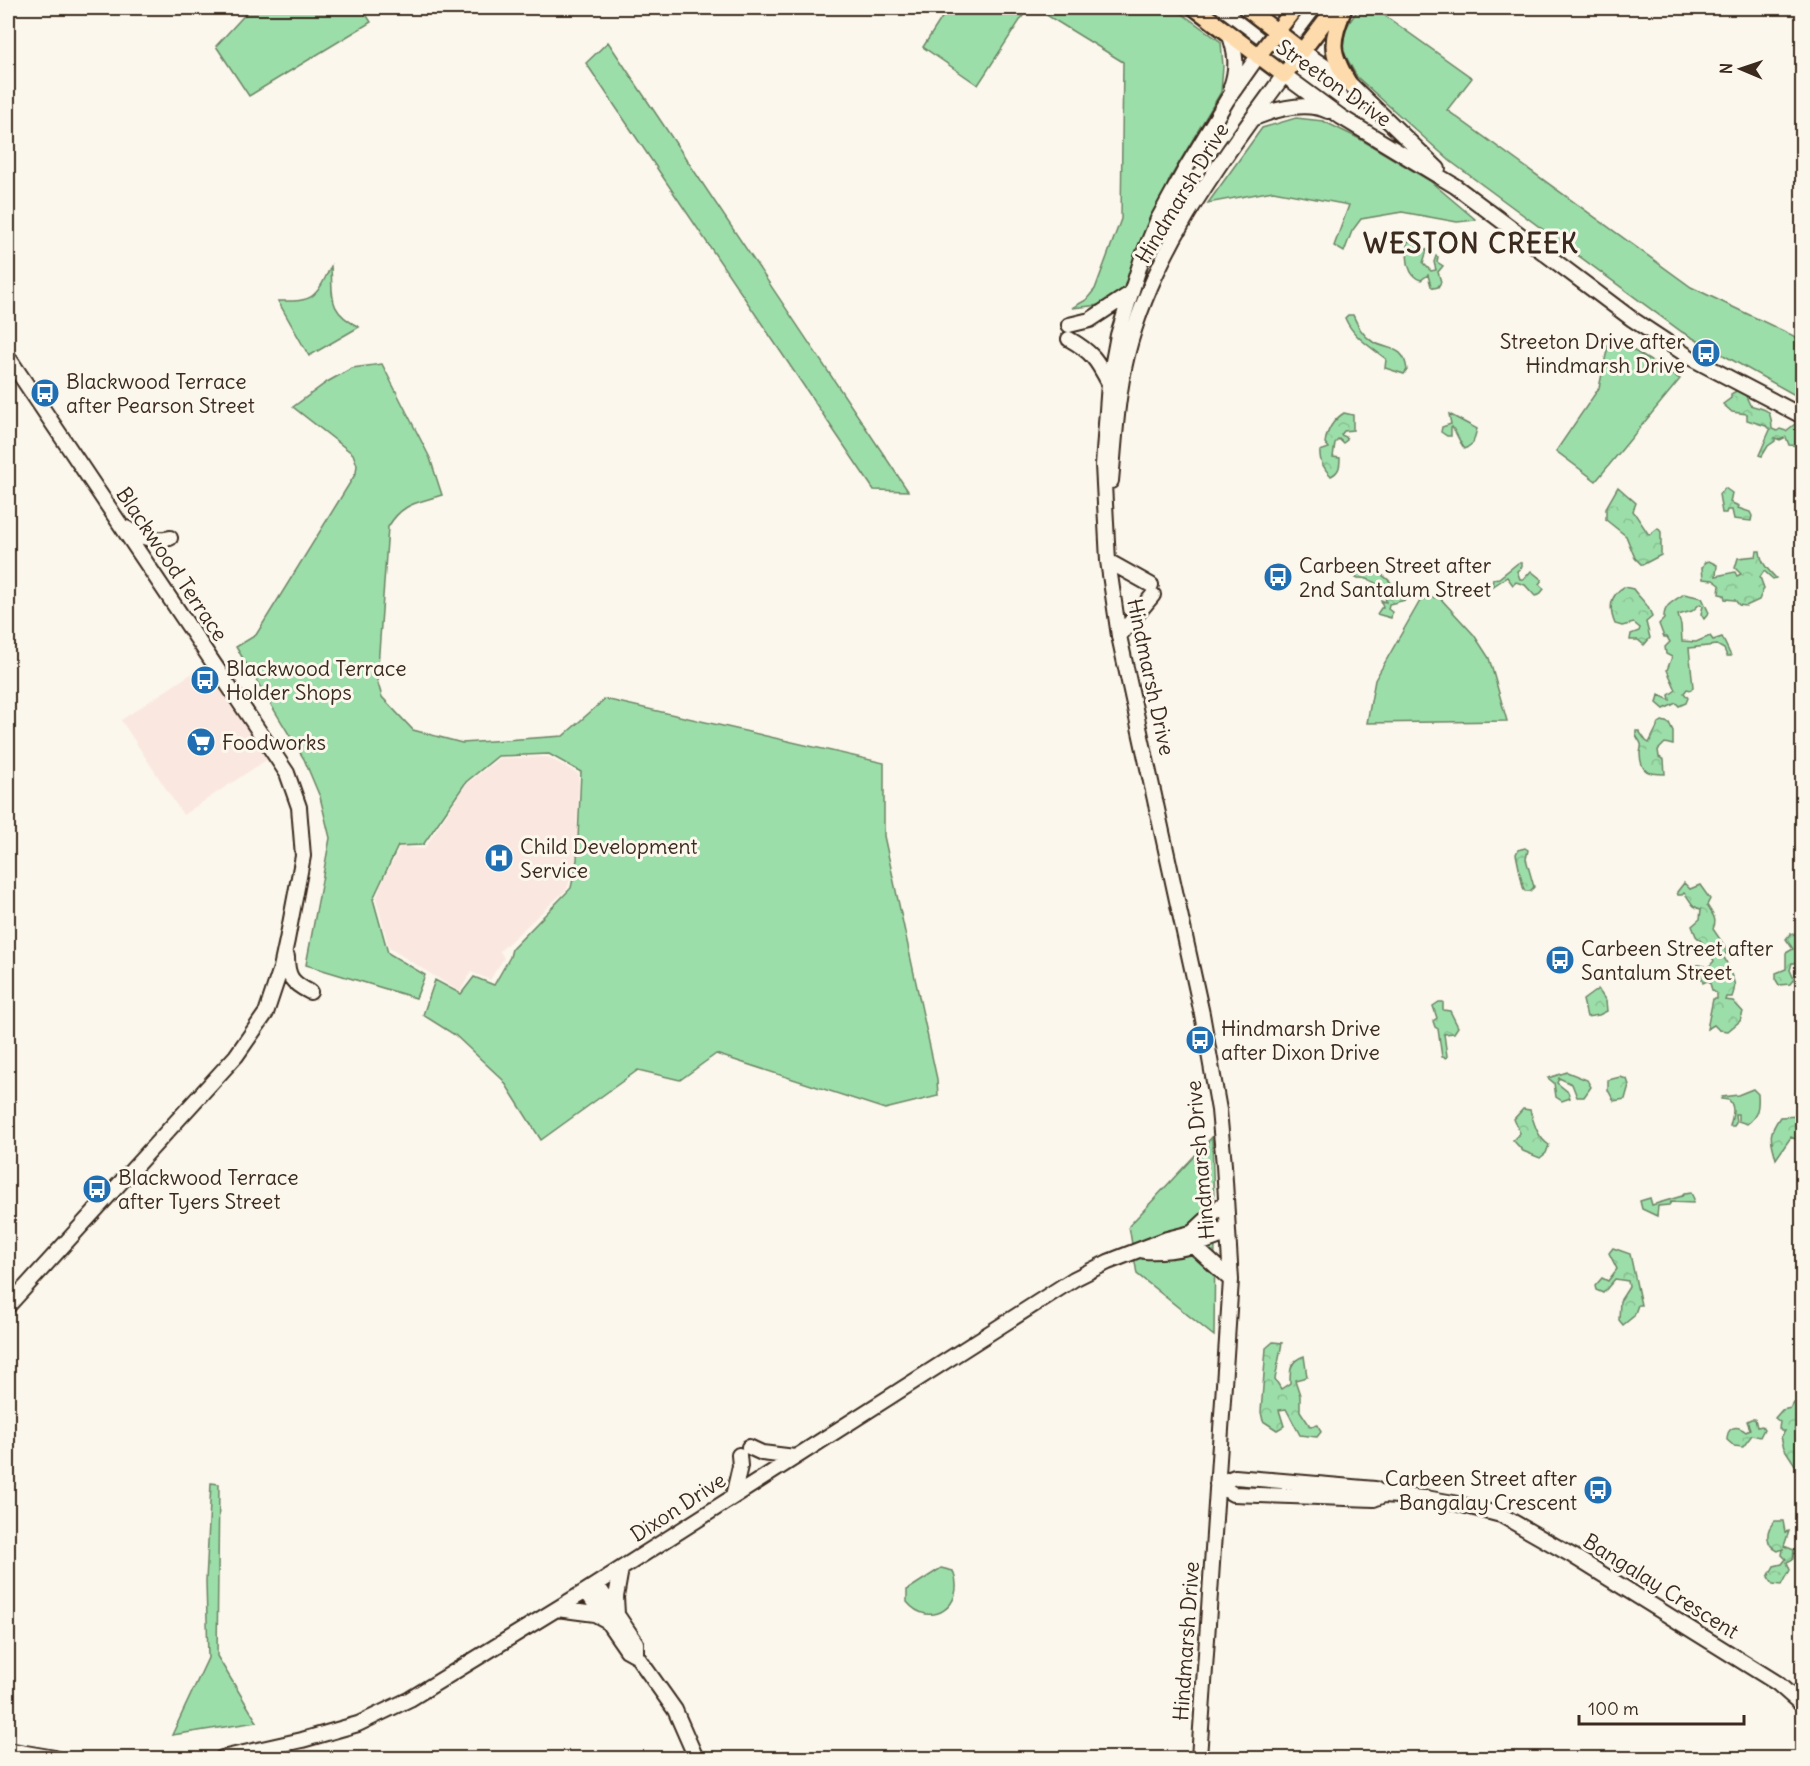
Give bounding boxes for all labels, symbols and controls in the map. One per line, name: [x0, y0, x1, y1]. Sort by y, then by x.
street label: Streeton Drive: [1271, 33, 1397, 133]
north arrow: [1711, 39, 1771, 99]
text: N: [1716, 63, 1736, 74]
street label: Hindmarsh Drive: [1129, 118, 1235, 268]
district label: WESTON CREEK: [1363, 226, 1579, 260]
place label: Streeton Drive after Hindmarsh Drive: [1500, 328, 1685, 379]
bus stop icon: Streeton Drive after Hindmarsh Drive: [1690, 337, 1722, 369]
place label: Blackwood Terrace after Pearson Street: [66, 368, 255, 419]
bus stop icon: Blackwood Terrace after Pearson Street: [29, 377, 61, 409]
street label: Blackwood Terrace: [110, 482, 234, 646]
place label: Carbeen Street after 2nd Santalum Street: [1299, 552, 1492, 603]
bus stop icon: Carbeen Street after 2nd Santalum Street: [1262, 561, 1294, 593]
street label: Hindmarsh Drive: [1121, 596, 1181, 758]
place label: Blackwood Terrace Holder Shops: [226, 655, 406, 706]
bus stop icon: Blackwood Terrace Holder Shops: [189, 664, 221, 696]
supermarket icon: Foodworks: [185, 726, 217, 758]
place label: Foodworks: [222, 729, 326, 756]
place label: Child Development Service: [520, 833, 698, 884]
hospital icon: Child Development Service: [483, 842, 515, 874]
place label: Carbeen Street after Santalum Street: [1581, 935, 1774, 986]
bus stop icon: Carbeen Street after Santalum Street: [1544, 944, 1576, 976]
place label: Hindmarsh Drive after Dixon Drive: [1221, 1015, 1381, 1066]
bus stop icon: Hindmarsh Drive after Dixon Drive: [1184, 1024, 1216, 1056]
street label: Hindmarsh Drive: [1180, 1079, 1220, 1241]
place label: Blackwood Terrace after Tyers Street: [118, 1164, 298, 1215]
bus stop icon: Blackwood Terrace after Tyers Street: [81, 1173, 113, 1205]
place label: Carbeen Street after Bangalay Crescent: [1385, 1465, 1577, 1516]
street label: Dixon Drive: [625, 1466, 731, 1548]
bus stop icon: Carbeen Street after Bangalay Crescent: [1582, 1474, 1614, 1506]
street label: Bangalay Crescent: [1578, 1527, 1744, 1645]
street label: Hindmarsh Drive: [1167, 1560, 1205, 1722]
scale bar: [1579, 1688, 1744, 1726]
text: 100 m: [1588, 1697, 1639, 1720]

